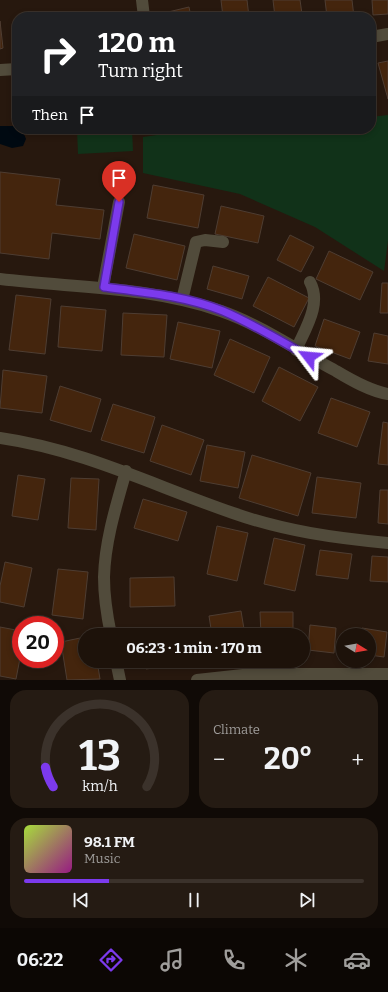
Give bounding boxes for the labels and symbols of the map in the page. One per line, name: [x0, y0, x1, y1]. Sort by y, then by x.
pin: [102, 161, 136, 202]
position arrow: [288, 336, 330, 378]
speed limit sign: 20: [12, 616, 64, 668]
north arrow: [336, 628, 376, 668]

